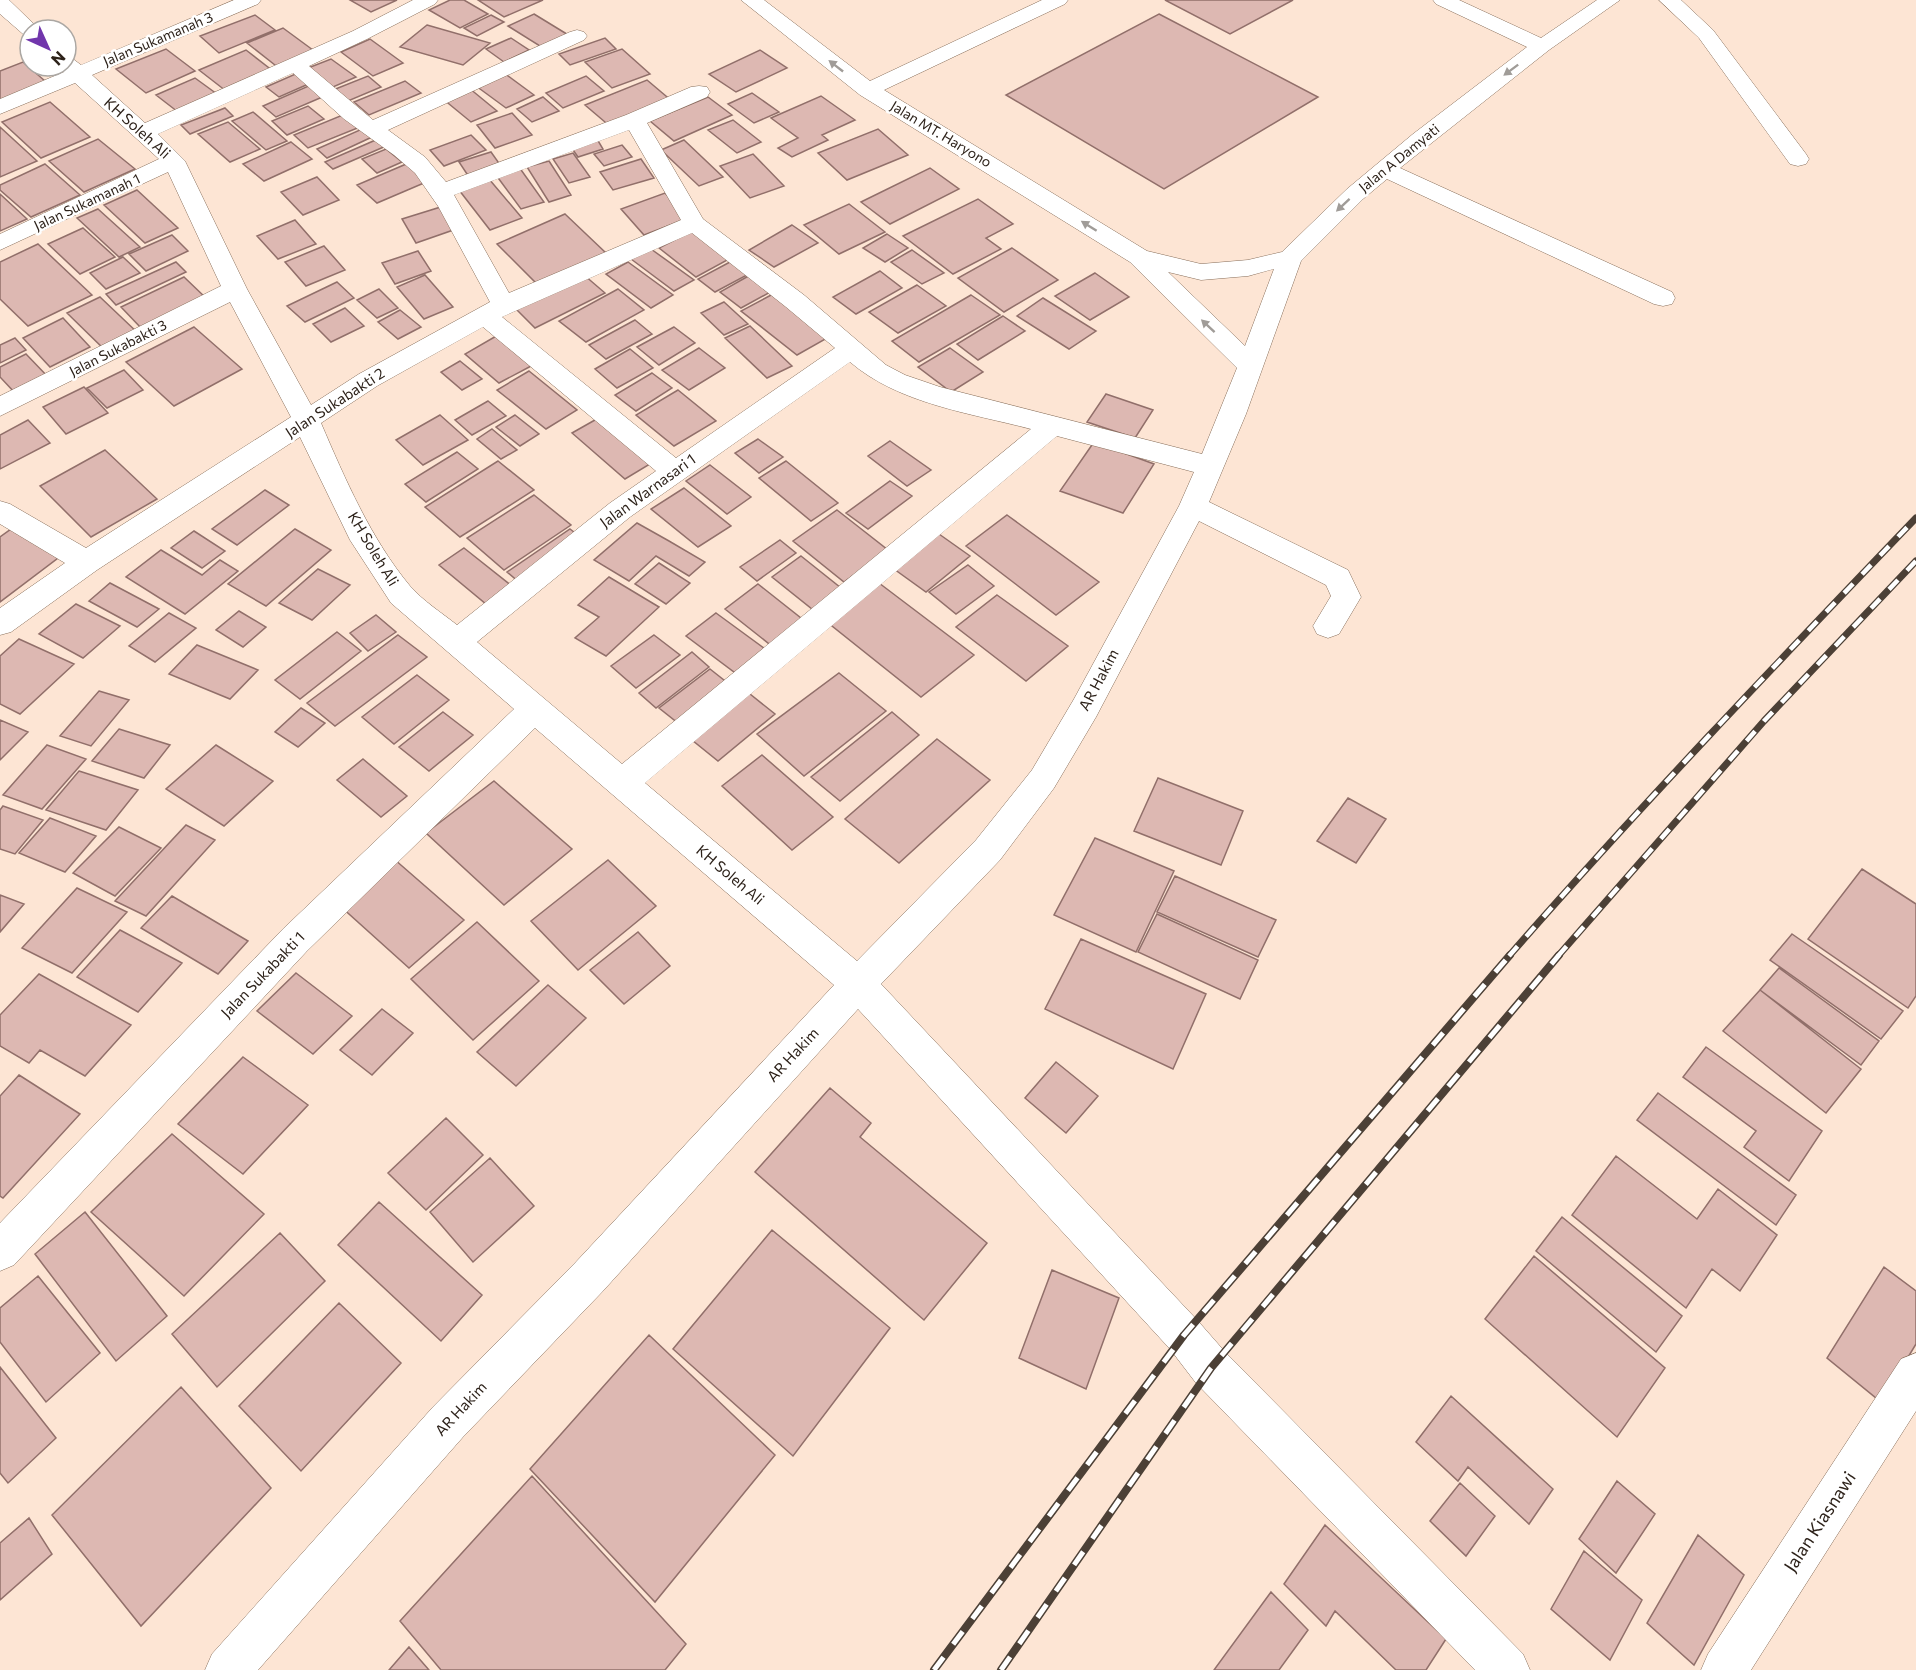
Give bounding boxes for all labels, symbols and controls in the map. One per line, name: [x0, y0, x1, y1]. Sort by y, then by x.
street label: Jalan Sukamanah 3: [100, 8, 215, 69]
north arrow: [18, 18, 78, 78]
text: N: [48, 48, 70, 70]
one-way arrow: [828, 59, 844, 72]
one-way arrow: [1503, 64, 1519, 77]
street label: KH Soleh Ali: [101, 93, 175, 162]
street label: Jalan MT. Haryono: [888, 97, 995, 170]
street label: Jalan A Damyati: [1355, 120, 1442, 195]
street label: Jalan Sukamanah 1: [31, 169, 143, 234]
one-way arrow: [1335, 198, 1350, 212]
one-way arrow: [1081, 220, 1098, 231]
street label: Jalan Sukabakti 3: [66, 316, 169, 379]
one-way arrow: [1200, 319, 1215, 333]
street label: Jalan Sukabakti 2: [282, 363, 387, 441]
street label: Jalan Warnasari 1: [596, 449, 699, 531]
street label: KH Soleh Ali: [345, 508, 403, 589]
street label: AR Hakim: [1074, 646, 1122, 714]
street label: KH Soleh Ali: [693, 841, 768, 908]
street label: Jalan Sukabakti 1: [217, 928, 308, 1021]
street label: AR Hakim: [763, 1024, 822, 1085]
street label: AR Hakim: [431, 1378, 490, 1439]
street label: Jalan Kiasnawi: [1779, 1467, 1860, 1576]

